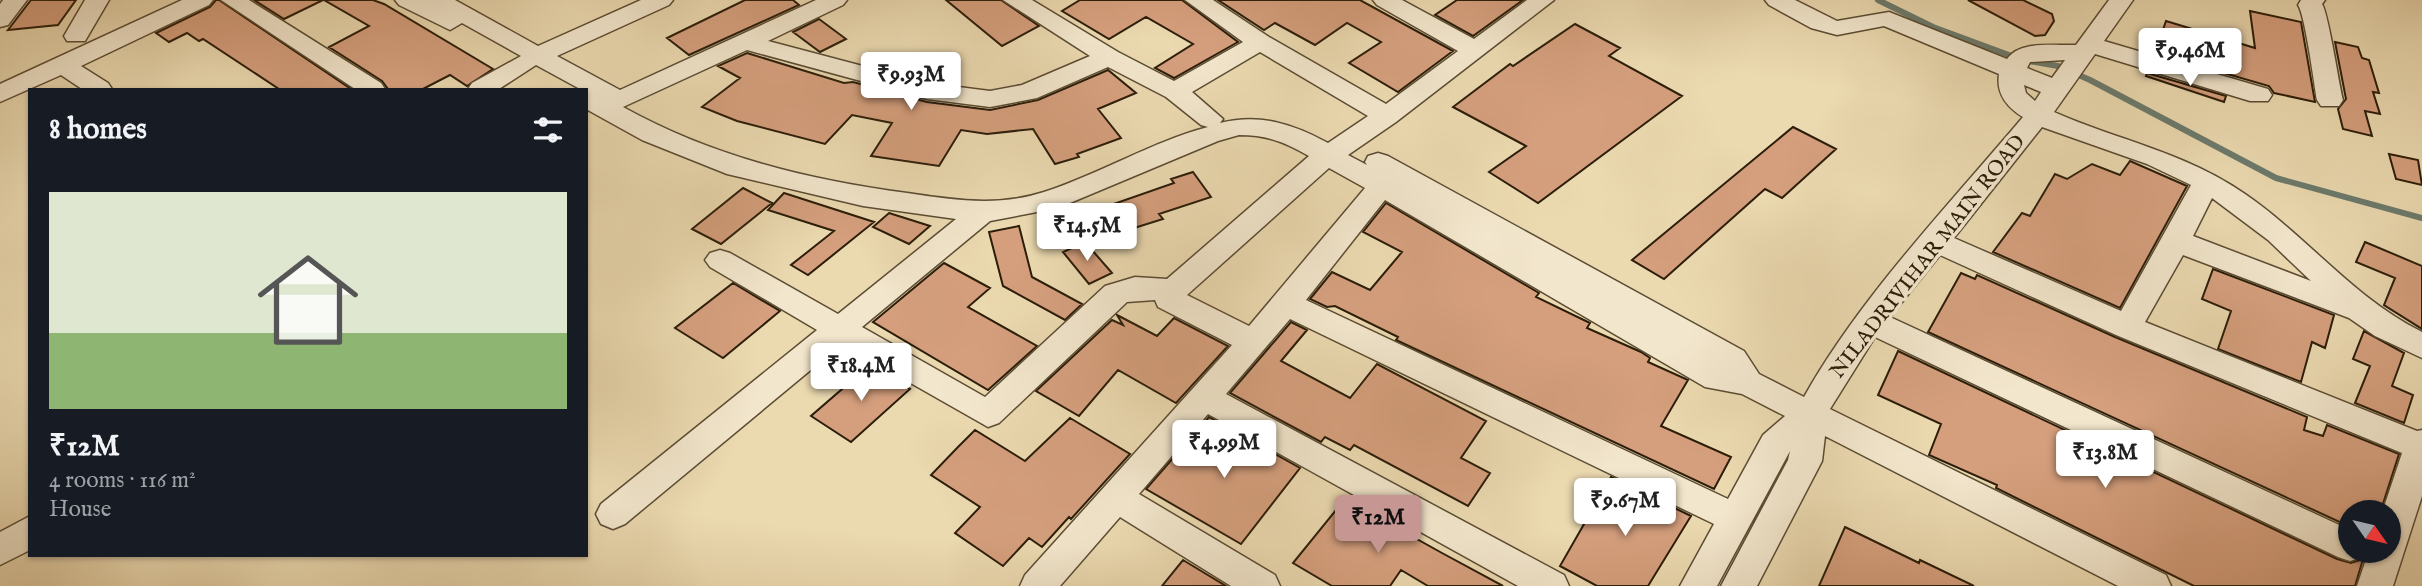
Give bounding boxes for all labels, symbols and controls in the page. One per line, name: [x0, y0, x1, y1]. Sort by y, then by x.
pin: ₹9.46M: [2133, 28, 2247, 88]
text: ₹9.46M: [2155, 36, 2225, 65]
pin: ₹9.93M: [854, 52, 968, 112]
text: ₹9.93M: [877, 60, 945, 89]
text: 8 homes: [49, 111, 147, 149]
icon: filters: [529, 111, 567, 149]
street label: NILADRIVIHAR MAIN ROAD: [1824, 129, 2032, 384]
pin: ₹14.5M: [1030, 204, 1144, 263]
text: ₹14.5M: [1053, 211, 1121, 240]
icon: home: [245, 237, 371, 363]
pin: ₹18.4M: [804, 344, 918, 403]
text: ₹18.4M: [827, 351, 895, 380]
pin: ₹4.99M: [1167, 420, 1281, 480]
text: ₹12M: [49, 428, 120, 466]
text: ₹4.99M: [1188, 428, 1260, 457]
pin: ₹13.8M: [2048, 430, 2162, 490]
text: ₹13.8M: [2072, 438, 2138, 467]
text: 4 rooms · 116 m²: [49, 466, 196, 495]
pin: ₹9.67M: [1568, 478, 1682, 538]
text: ₹9.67M: [1590, 486, 1660, 515]
text: House: [49, 495, 111, 524]
pin: ₹12M: [1337, 496, 1419, 555]
north arrow: [2338, 500, 2401, 564]
map controls: [2338, 500, 2401, 563]
text: ₹12M: [1351, 503, 1405, 532]

